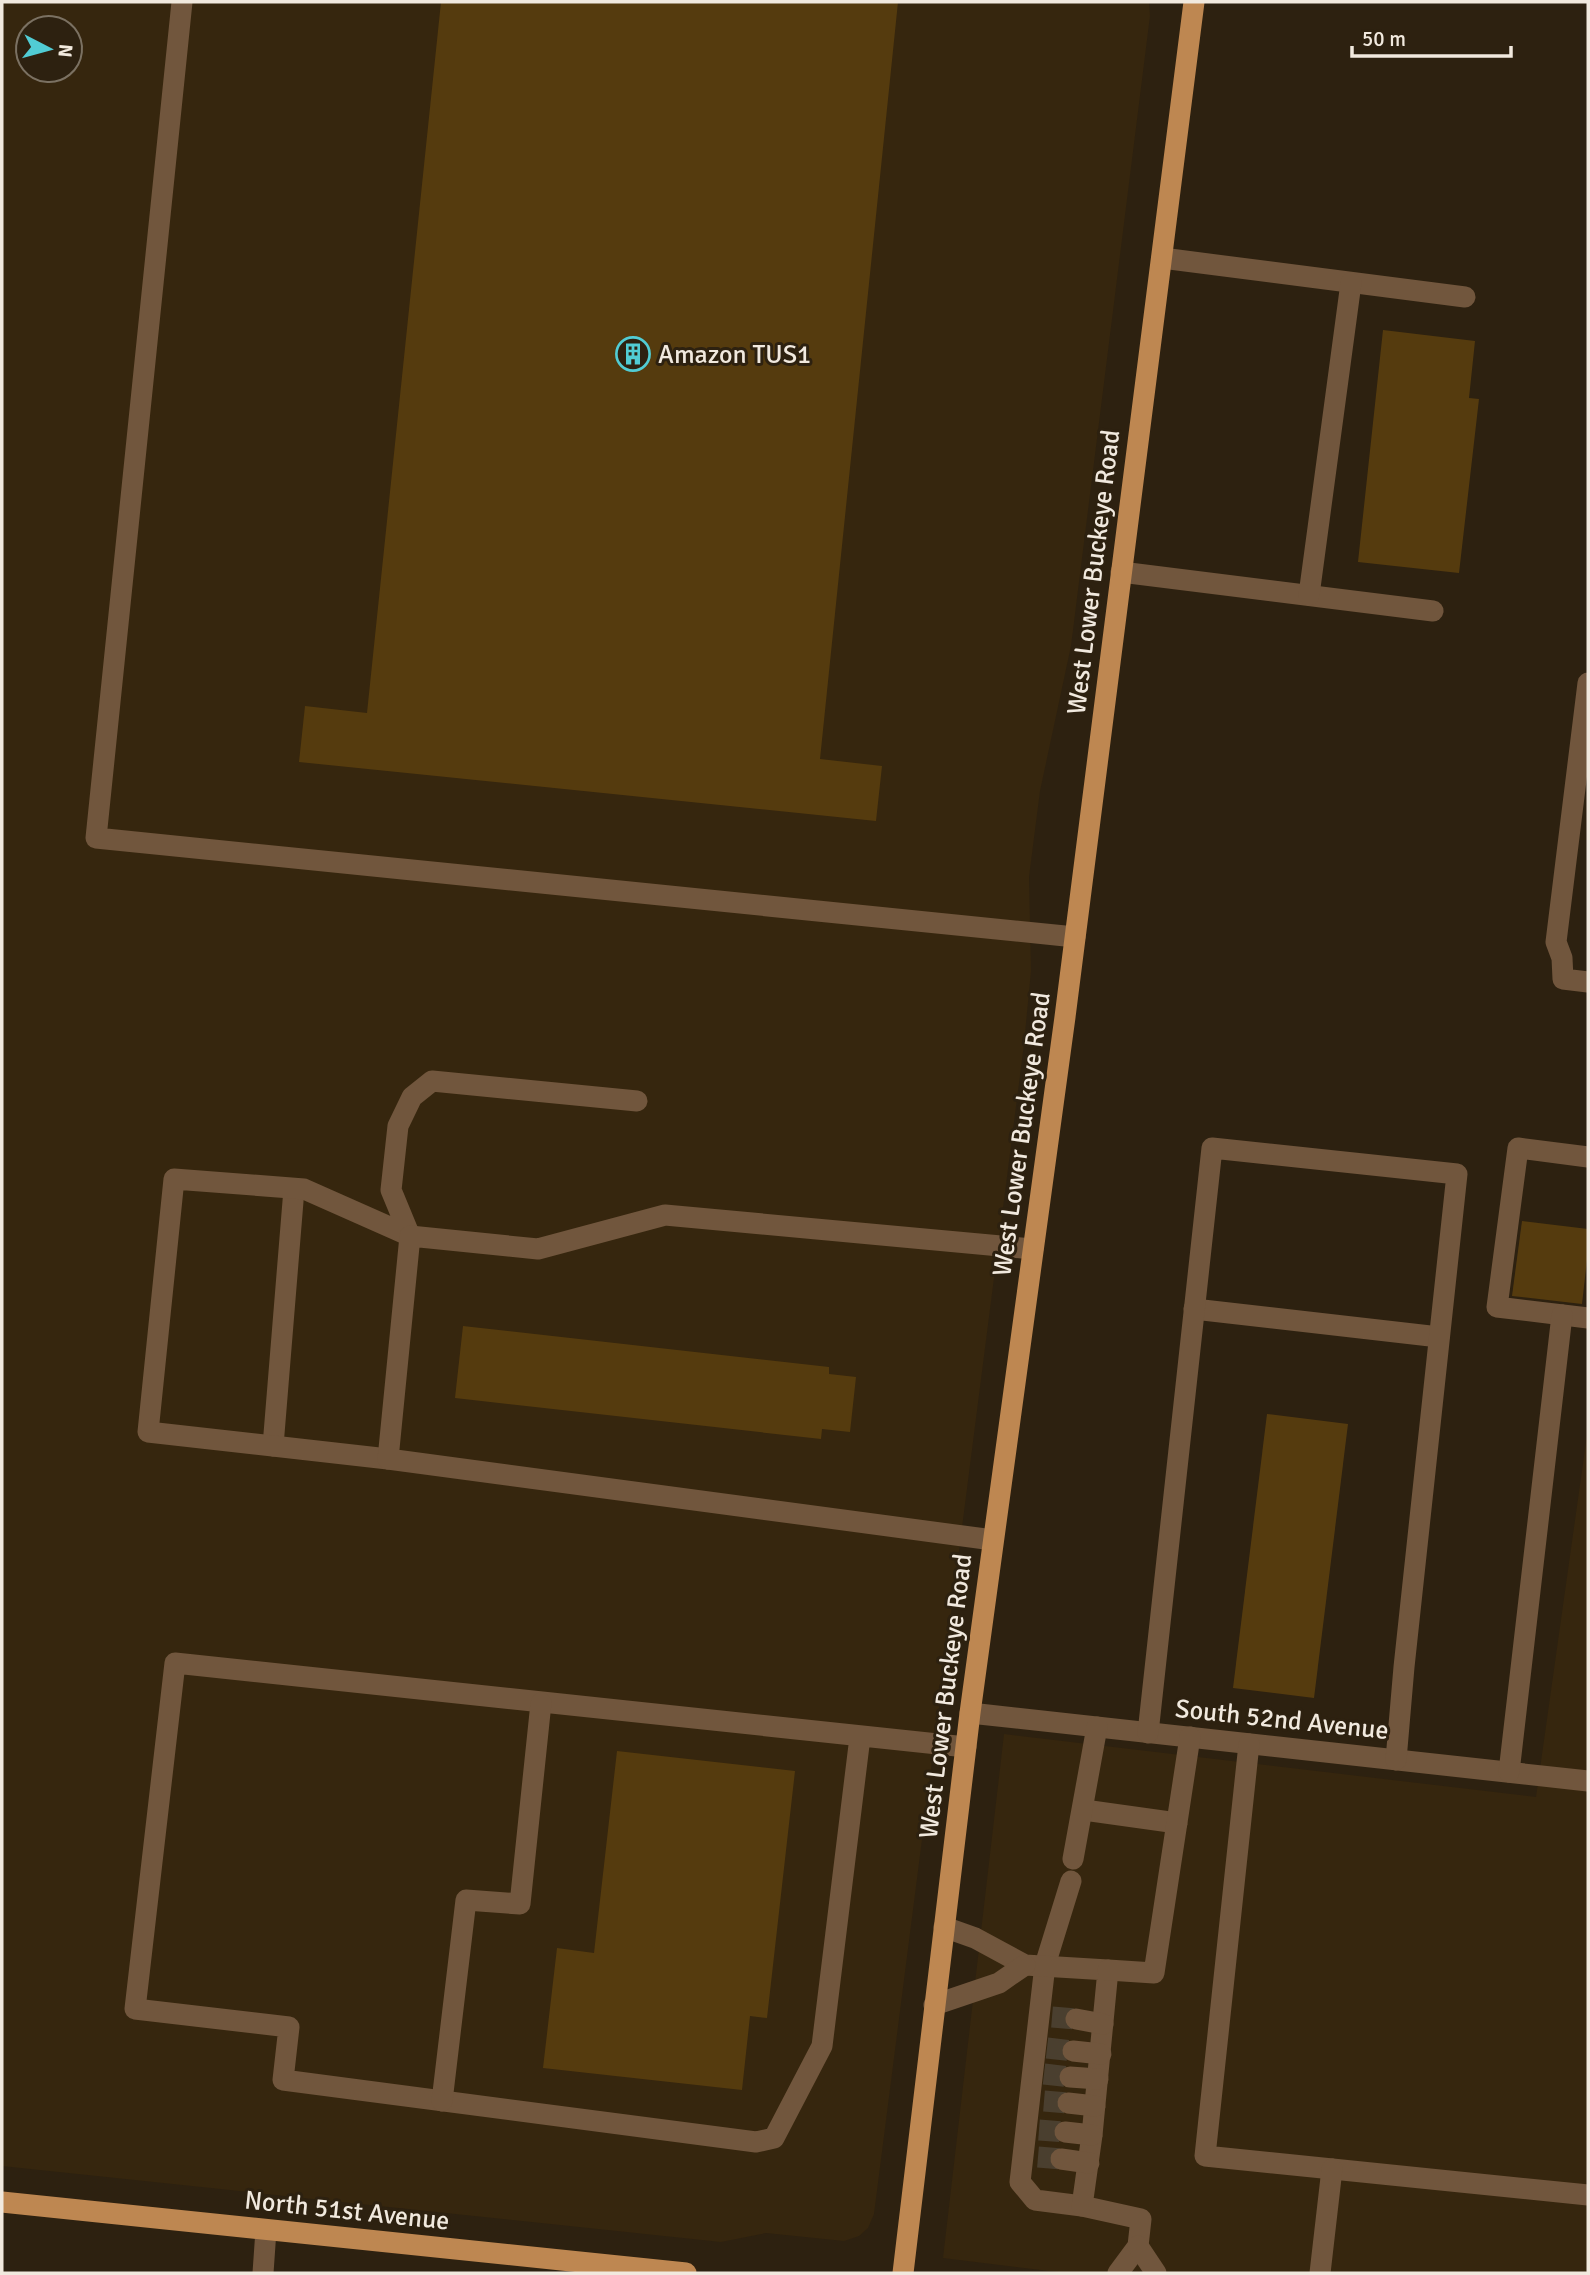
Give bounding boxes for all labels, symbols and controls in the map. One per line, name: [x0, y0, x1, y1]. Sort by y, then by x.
north arrow: [14, 14, 84, 84]
scale bar: [1352, 14, 1511, 58]
text: 50 m: [1362, 26, 1406, 52]
text: N: [52, 43, 78, 58]
building icon: Amazon TUS1: [614, 335, 652, 373]
place label: Amazon TUS1: [658, 339, 811, 371]
street label: West Lower Buckeye Road: [1061, 428, 1127, 716]
street label: West Lower Buckeye Road: [986, 990, 1058, 1278]
street label: West Lower Buckeye Road: [913, 1552, 979, 1840]
street label: South 52nd Avenue: [1174, 1693, 1390, 1747]
street label: North 51st Avenue: [243, 2184, 451, 2238]

